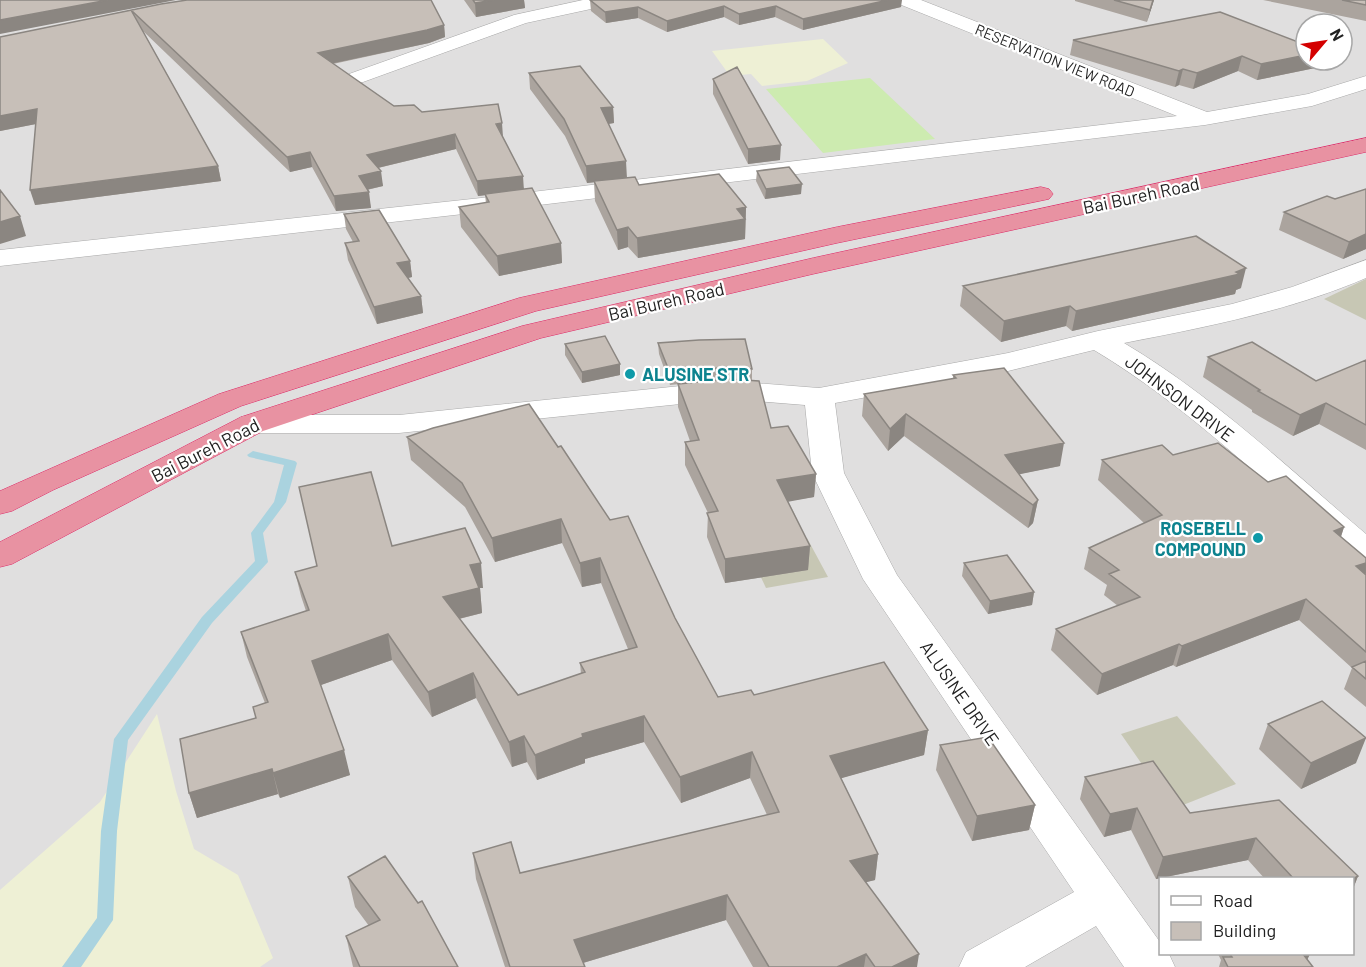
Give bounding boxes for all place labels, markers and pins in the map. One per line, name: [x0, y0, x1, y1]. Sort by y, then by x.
place label: ALUSINE STR: [642, 363, 749, 385]
marker: ALUSINE STR: [623, 367, 637, 381]
place label: ROSEBELL COMPOUND: [1155, 517, 1246, 560]
marker: ROSEBELL COMPOUND: [1251, 531, 1265, 545]

